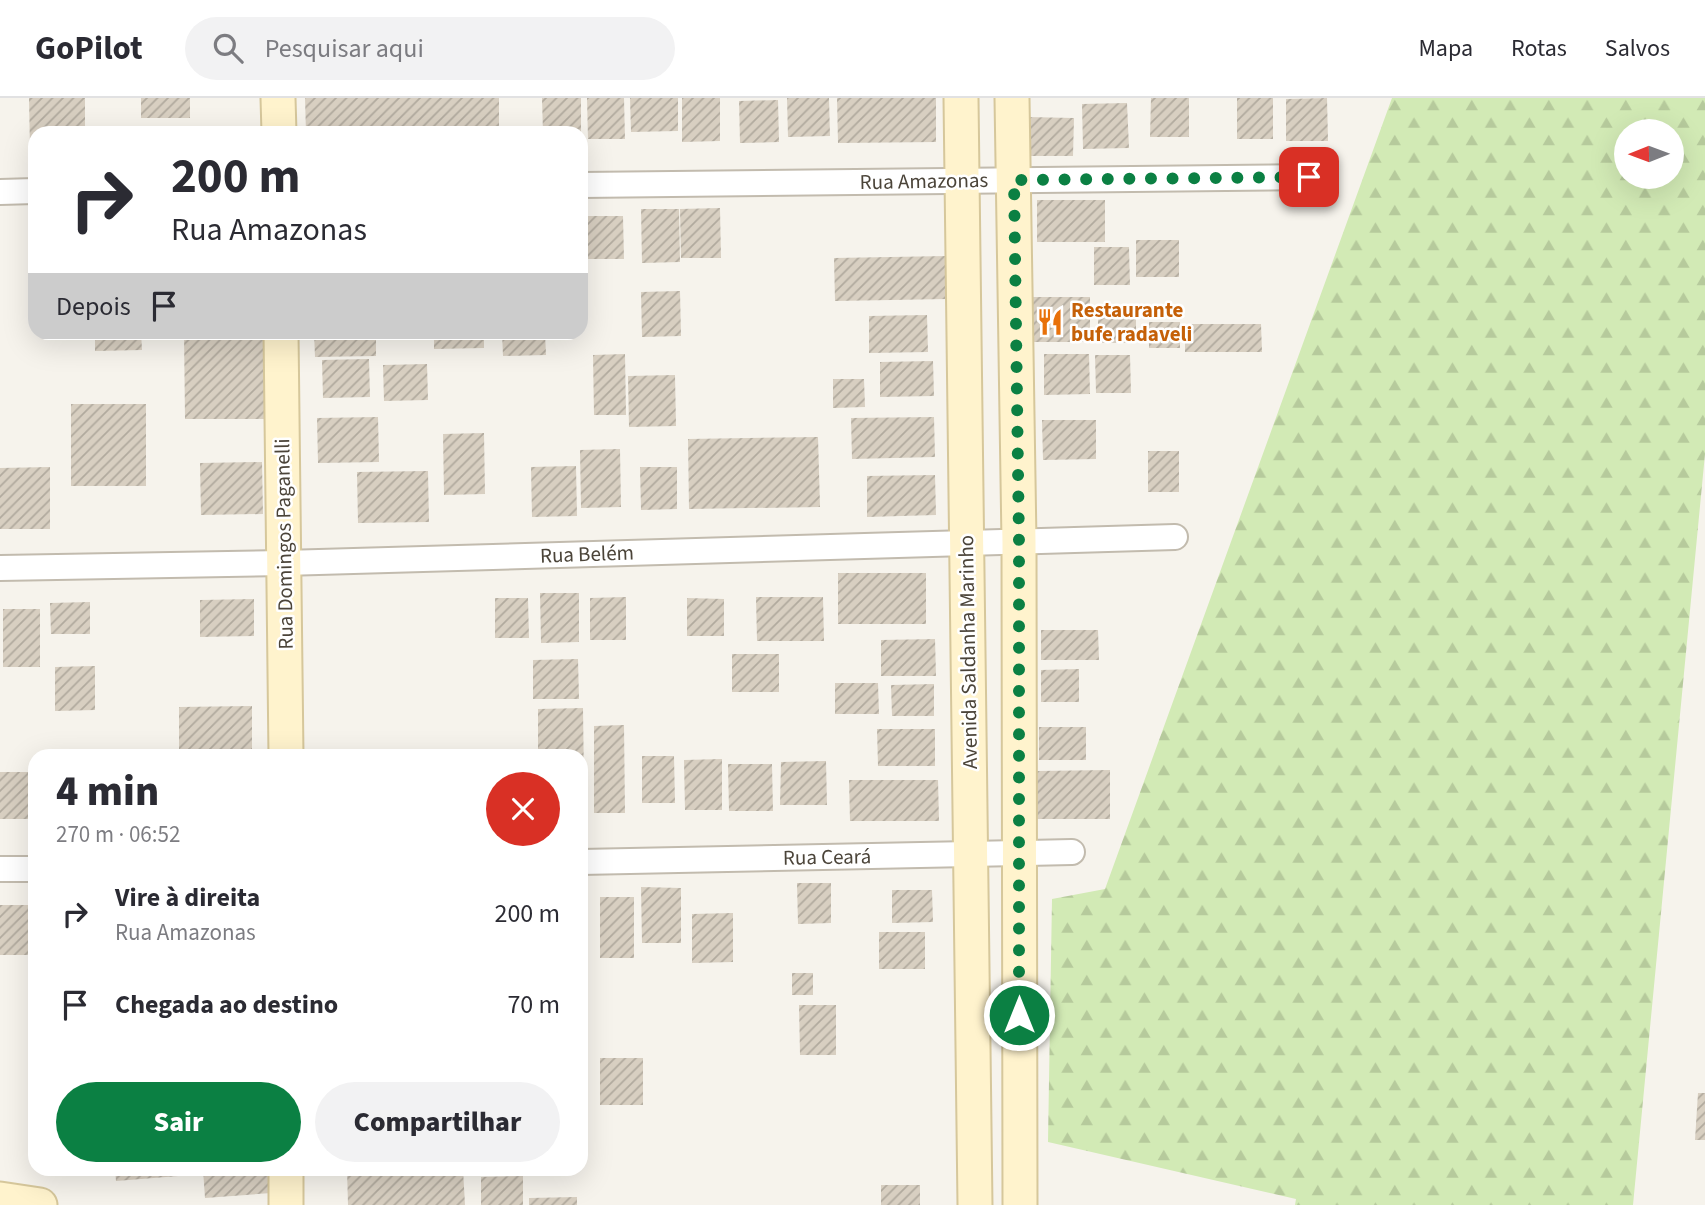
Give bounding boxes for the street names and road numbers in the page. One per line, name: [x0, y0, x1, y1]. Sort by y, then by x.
street label: Rua Amazonas: [859, 165, 989, 197]
street label: Rua Domingos Paganelli: [267, 438, 301, 650]
street label: Avenida Saldanha Marinho: [951, 535, 985, 769]
street label: Rua Belém: [539, 537, 635, 571]
street label: Rua Ceará: [783, 841, 871, 873]

